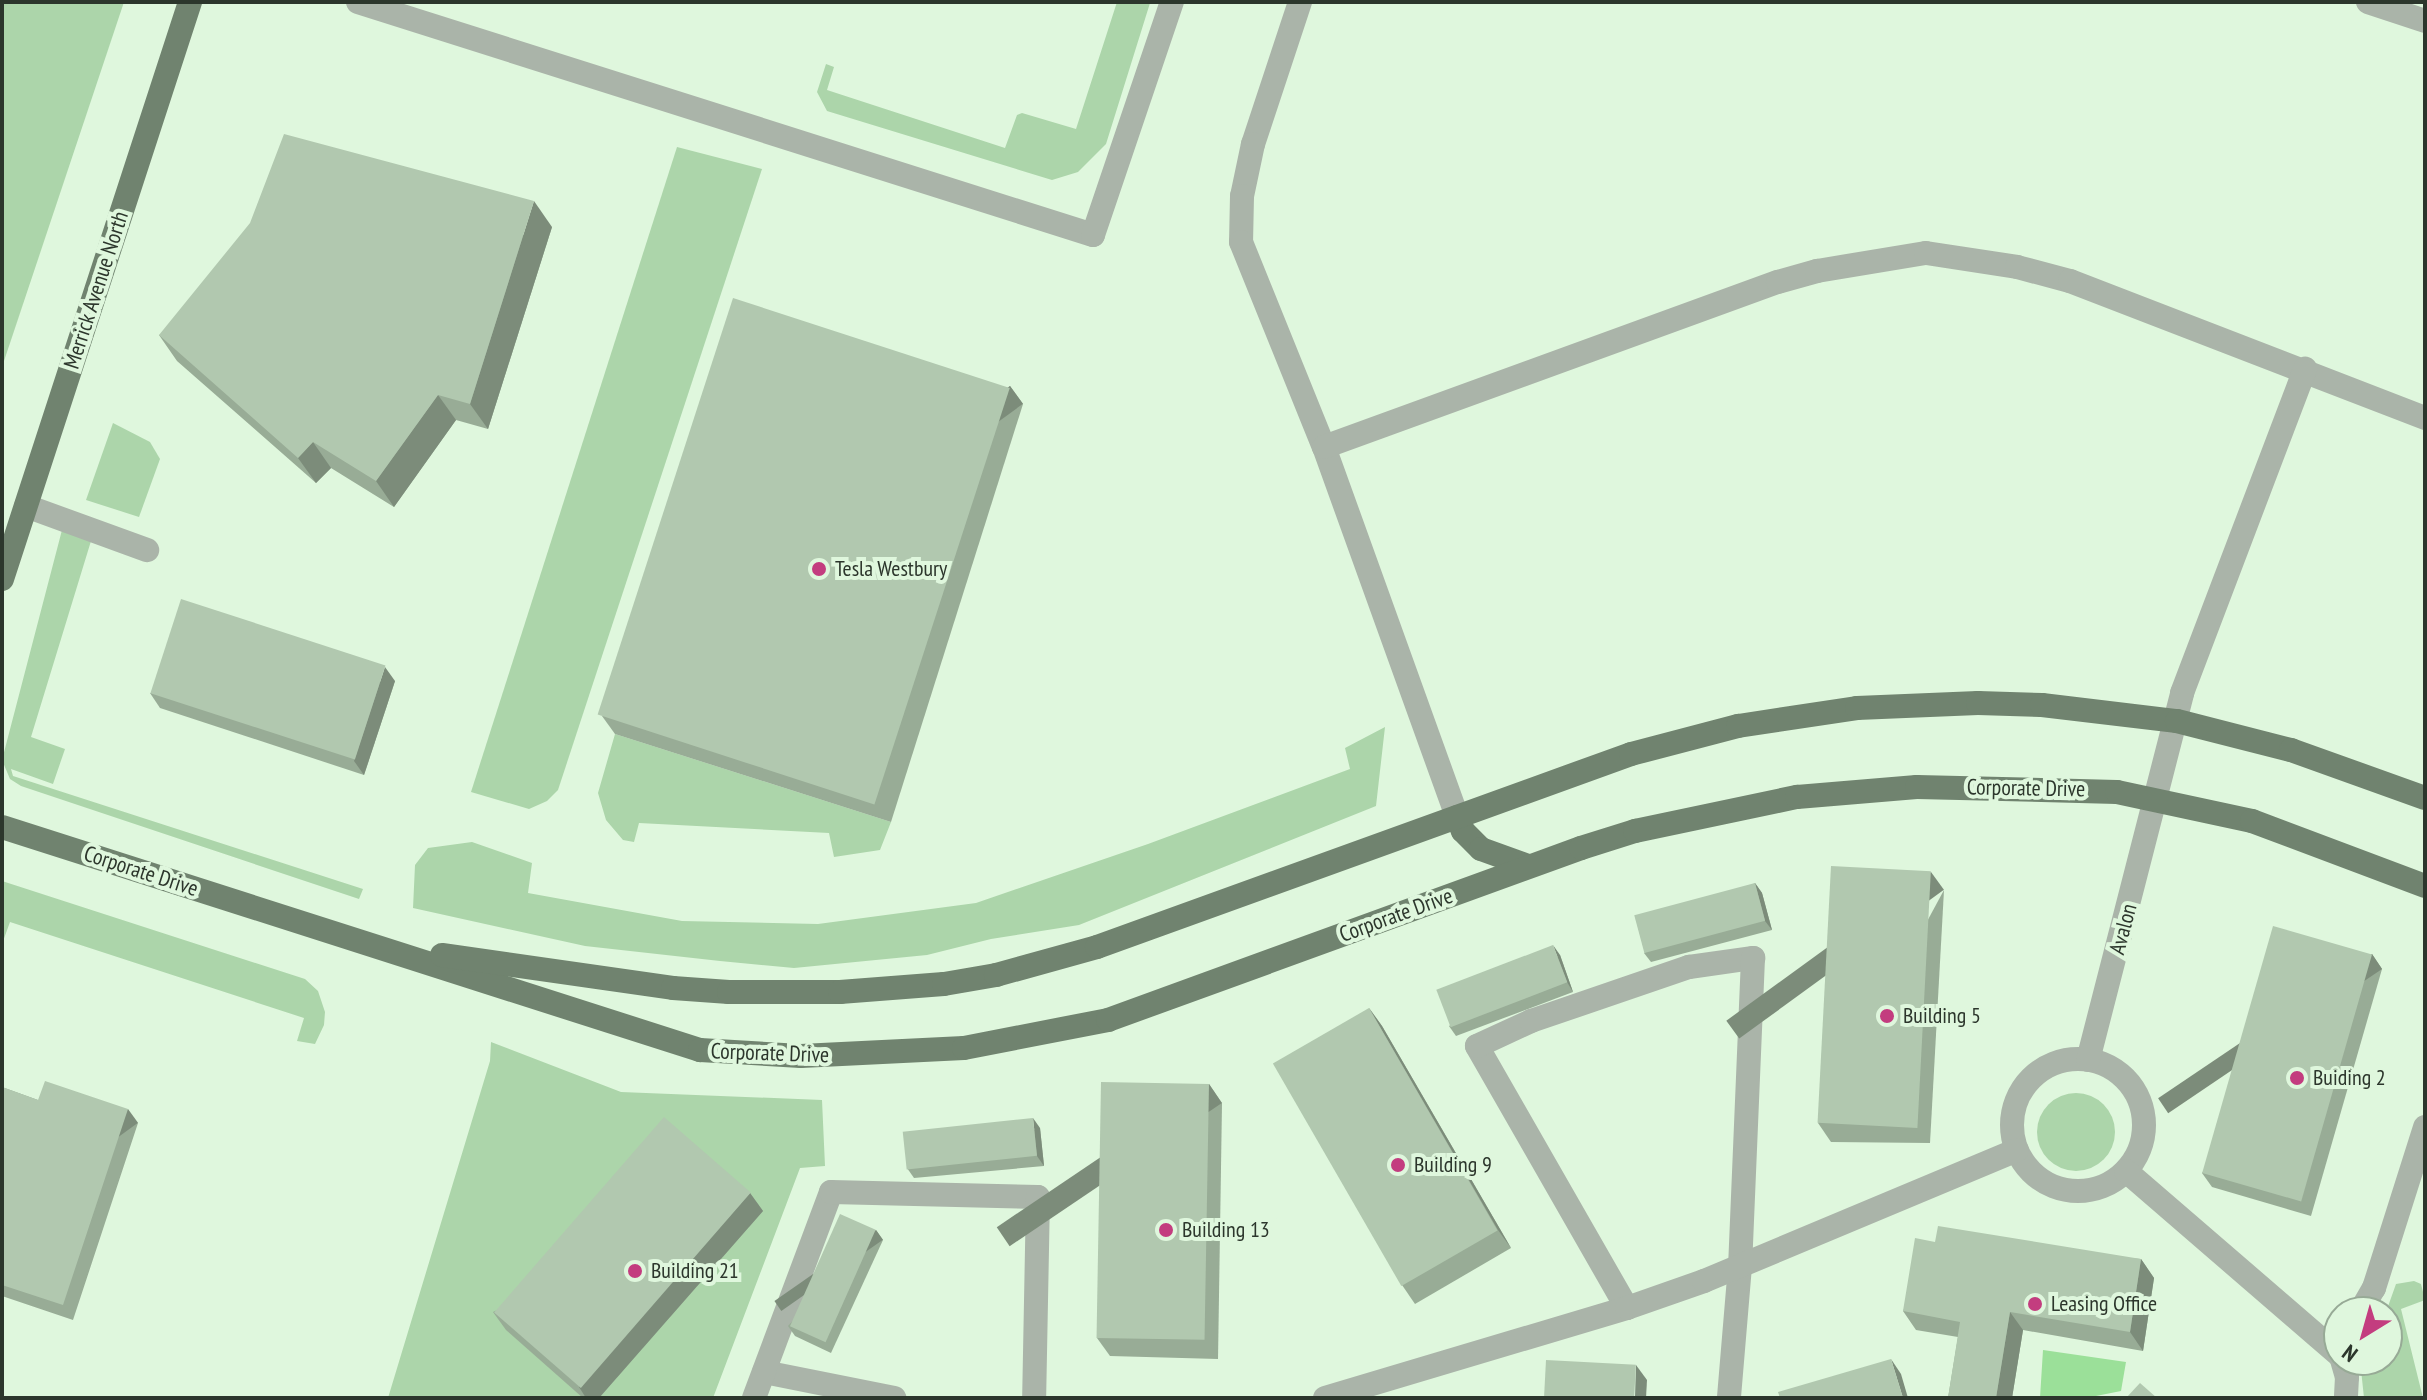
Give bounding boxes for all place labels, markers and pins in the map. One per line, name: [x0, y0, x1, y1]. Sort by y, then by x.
place label: Tesla Westbury: [835, 556, 948, 582]
marker: Tesla Westbury: [810, 560, 828, 578]
place label: Building 5: [1903, 1003, 1981, 1029]
marker: Building 5: [1878, 1007, 1896, 1025]
place label: Buiding 2: [2313, 1065, 2386, 1091]
marker: Buiding 2: [2288, 1069, 2306, 1087]
place label: Building 9: [1414, 1152, 1492, 1178]
marker: Building 9: [1389, 1156, 1407, 1174]
place label: Building 13: [1182, 1217, 1270, 1243]
marker: Building 13: [1157, 1221, 1175, 1239]
place label: Building 21: [651, 1258, 739, 1284]
marker: Building 21: [626, 1262, 644, 1280]
place label: Leasing Office: [2051, 1291, 2157, 1317]
marker: Leasing Office: [2026, 1295, 2044, 1313]

